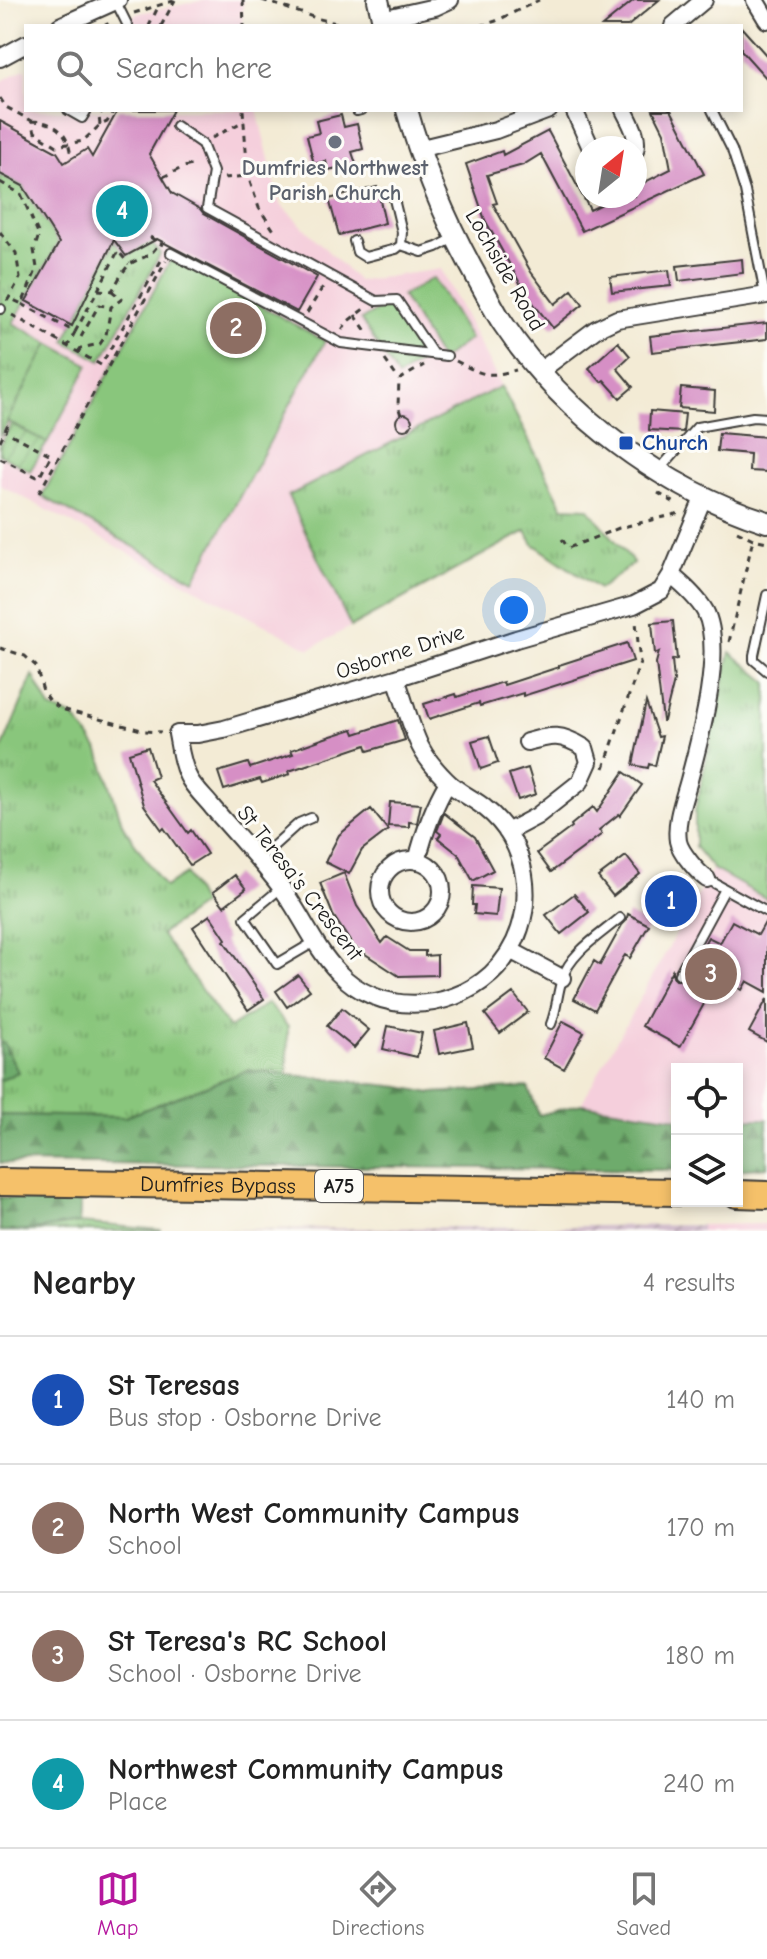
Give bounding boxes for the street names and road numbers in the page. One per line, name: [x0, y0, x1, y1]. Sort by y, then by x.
street label: Lochside Road: [460, 204, 550, 336]
street label: Osborne Drive: [333, 619, 467, 685]
street label: St Teresa's Crescent: [232, 800, 369, 966]
road number: A75: [315, 1170, 363, 1202]
street label: Dumfries Bypass: [140, 1171, 296, 1199]

